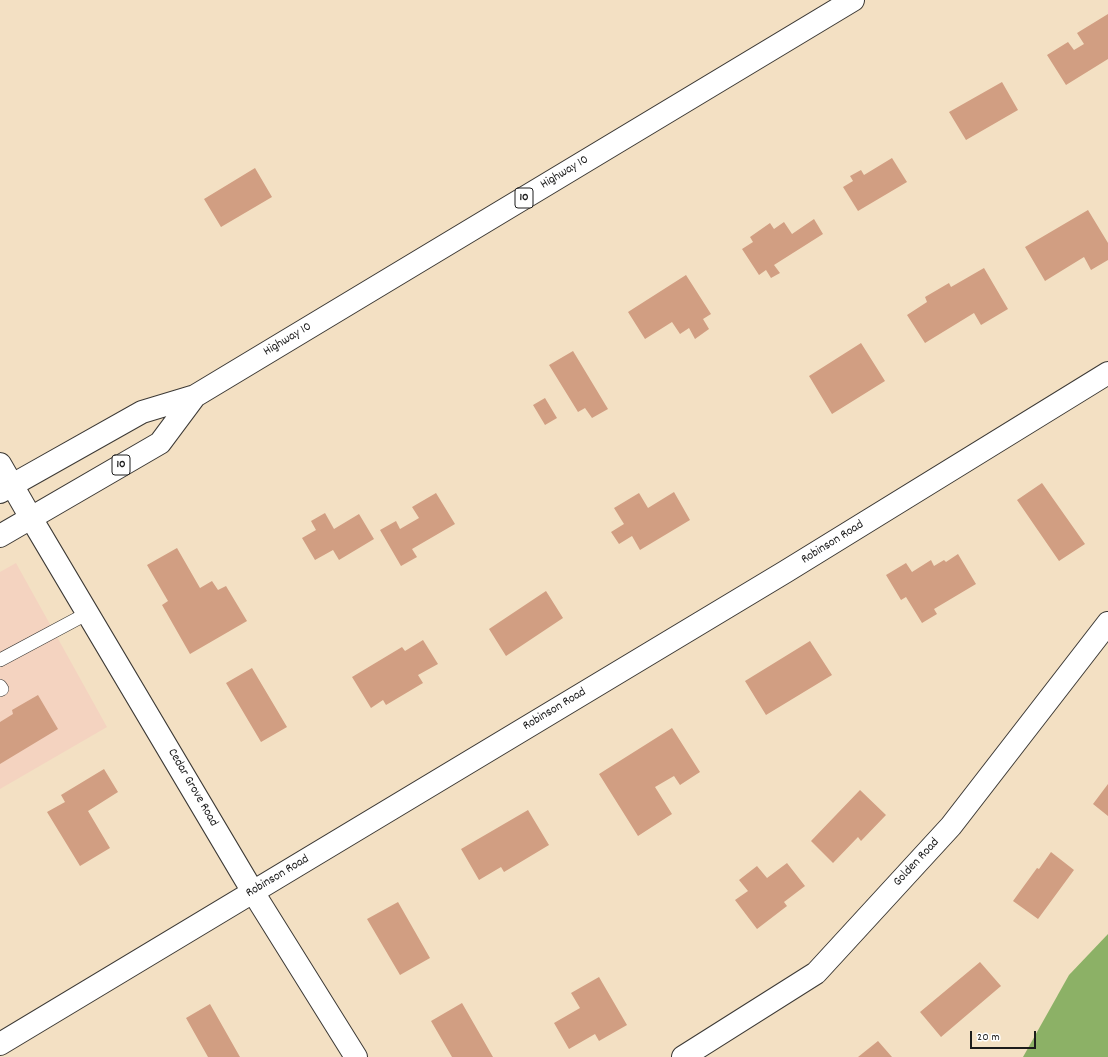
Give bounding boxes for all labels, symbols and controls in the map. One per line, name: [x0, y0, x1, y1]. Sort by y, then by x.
street label: Highway 10: [538, 153, 592, 193]
road number: 10: [515, 188, 533, 208]
street label: Highway 10: [261, 320, 315, 360]
road number: 10: [112, 455, 130, 475]
street label: Robinson Road: [799, 518, 867, 568]
street label: Robinson Road: [521, 685, 589, 735]
street label: Cedar Grove Road: [163, 746, 221, 830]
street label: Golden Road: [891, 836, 943, 890]
street label: Robinson Road: [244, 852, 312, 902]
scale bar: [972, 1023, 1038, 1049]
text: 20 m: [977, 1029, 1000, 1046]

